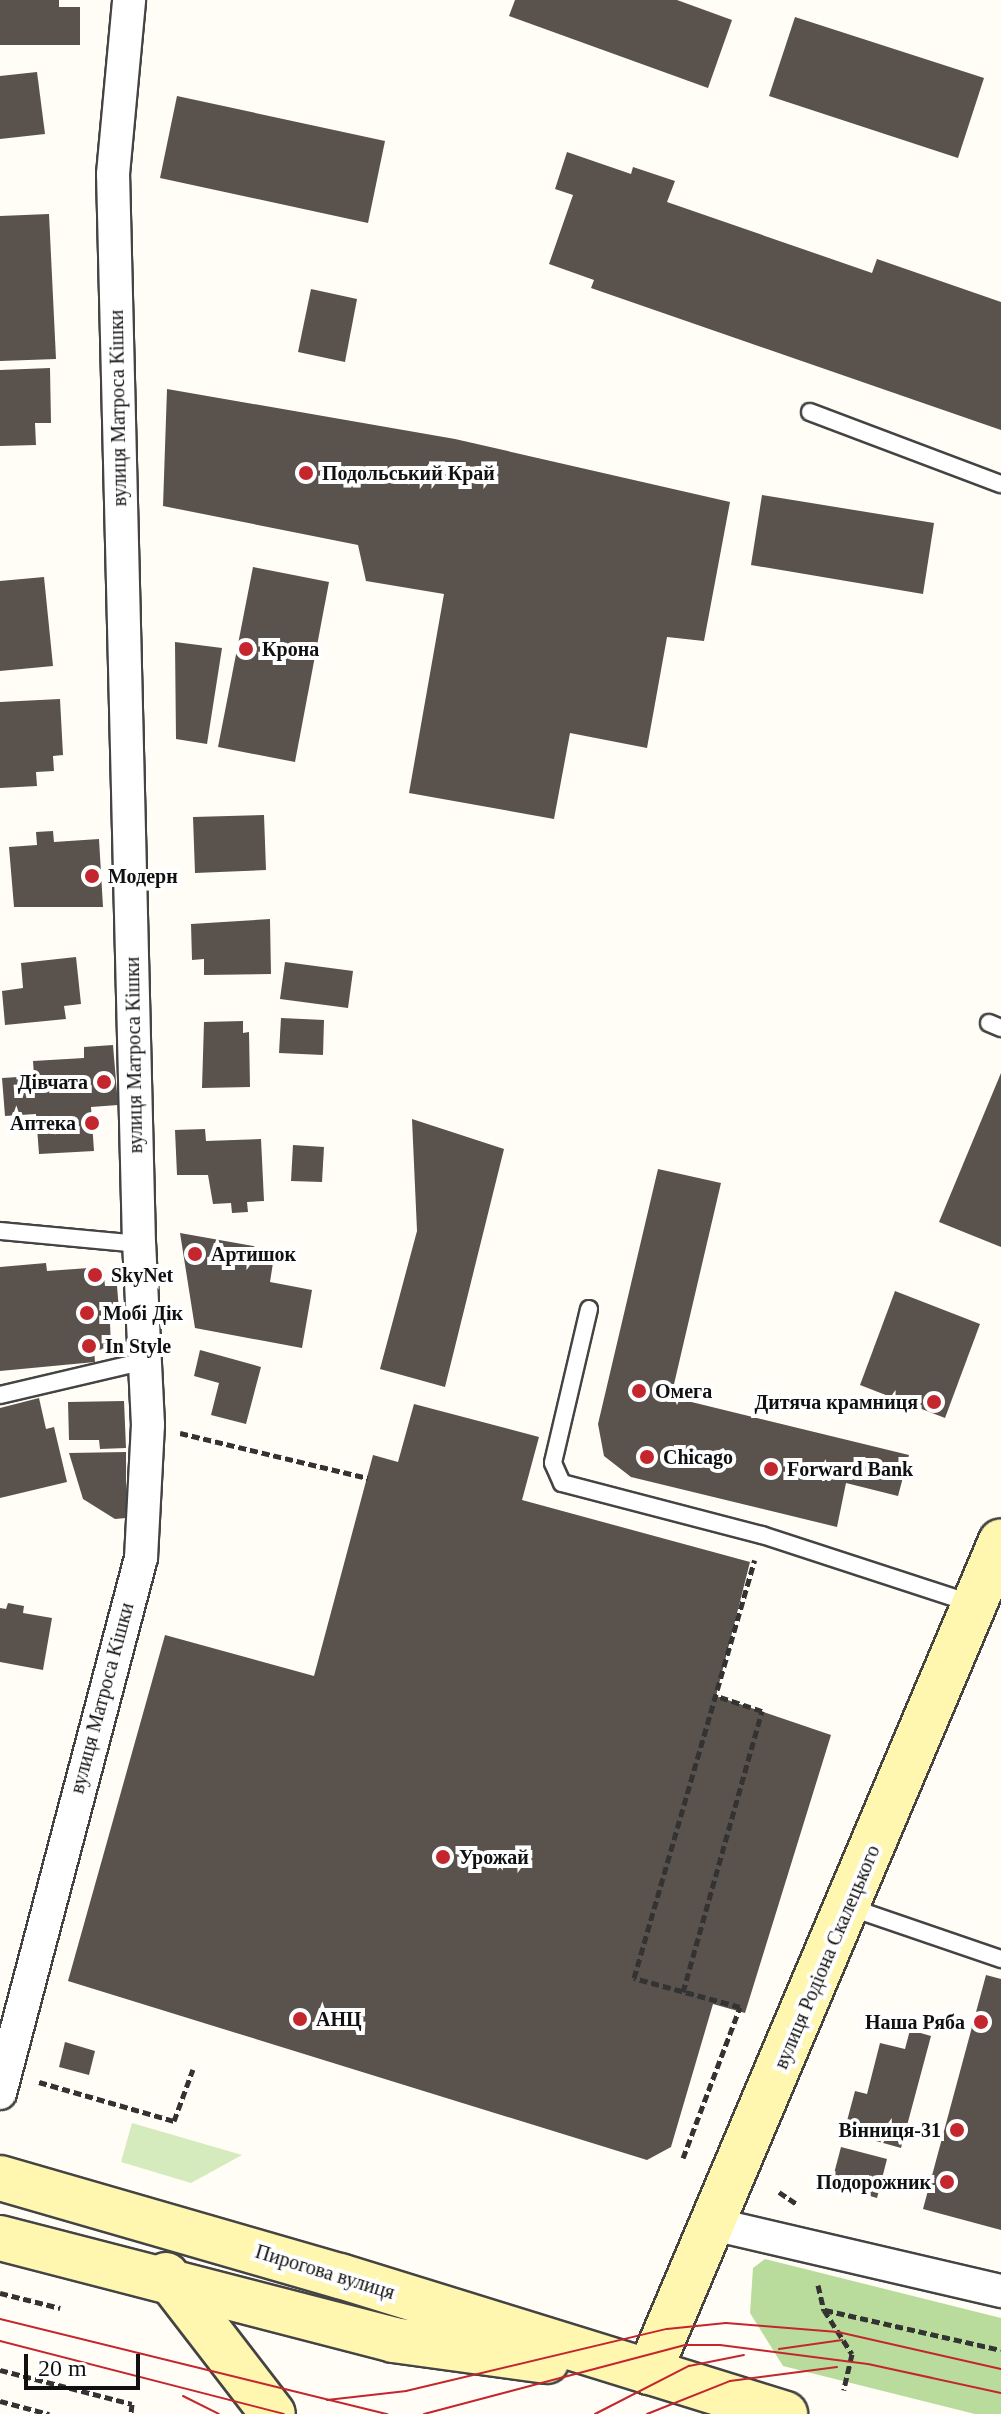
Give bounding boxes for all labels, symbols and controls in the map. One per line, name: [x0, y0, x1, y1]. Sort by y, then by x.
street label: вулиця Матроса Кішки: [104, 309, 132, 507]
place label: Подольський Край: [322, 461, 495, 485]
marker: Подольський Край: [297, 464, 315, 482]
place label: Крона: [262, 637, 319, 661]
marker: Крона: [237, 640, 255, 658]
place label: Модерн: [108, 864, 178, 888]
marker: Модерн: [83, 867, 101, 885]
street label: вулиця Матроса Кішки: [120, 956, 148, 1154]
place label: Дівчата: [18, 1070, 88, 1094]
marker: Дівчата: [95, 1073, 113, 1091]
place label: Аптека: [10, 1111, 76, 1135]
marker: Аптека: [83, 1114, 101, 1132]
place label: Артишок: [211, 1242, 296, 1266]
marker: Артишок: [186, 1245, 204, 1263]
place label: SkyNet: [111, 1263, 173, 1287]
marker: SkyNet: [86, 1266, 104, 1284]
place label: Мобі Дік: [103, 1301, 183, 1325]
marker: Мобі Дік: [78, 1304, 96, 1322]
place label: In Style: [105, 1334, 171, 1358]
marker: In Style: [80, 1337, 98, 1355]
place label: Омега: [655, 1379, 712, 1403]
marker: Омега: [630, 1382, 648, 1400]
place label: Дитяча крамниця: [754, 1390, 918, 1414]
marker: Дитяча крамниця: [925, 1393, 943, 1411]
place label: Chicago: [663, 1445, 733, 1469]
marker: Chicago: [638, 1448, 656, 1466]
place label: Forward Bank: [787, 1457, 913, 1481]
marker: Forward Bank: [762, 1460, 780, 1478]
street label: вулиця Матроса Кішки: [65, 1600, 139, 1796]
street label: вулиця Родіона Скалецького: [769, 1842, 885, 2072]
place label: Урожай: [459, 1845, 529, 1869]
marker: Урожай: [434, 1848, 452, 1866]
place label: АНЦ: [316, 2007, 362, 2031]
marker: АНЦ: [291, 2010, 309, 2028]
place label: Наша Ряба: [865, 2010, 965, 2034]
marker: Наша Ряба: [972, 2013, 990, 2031]
place label: Вінниця-31: [839, 2118, 941, 2142]
marker: Вінниця-31: [948, 2121, 966, 2139]
place label: Подорожник: [816, 2170, 931, 2194]
marker: Подорожник: [938, 2173, 956, 2191]
street label: Пирогова вулиця: [252, 2239, 398, 2305]
scale bar: [28, 2338, 144, 2388]
text: 20 m: [38, 2355, 87, 2381]

